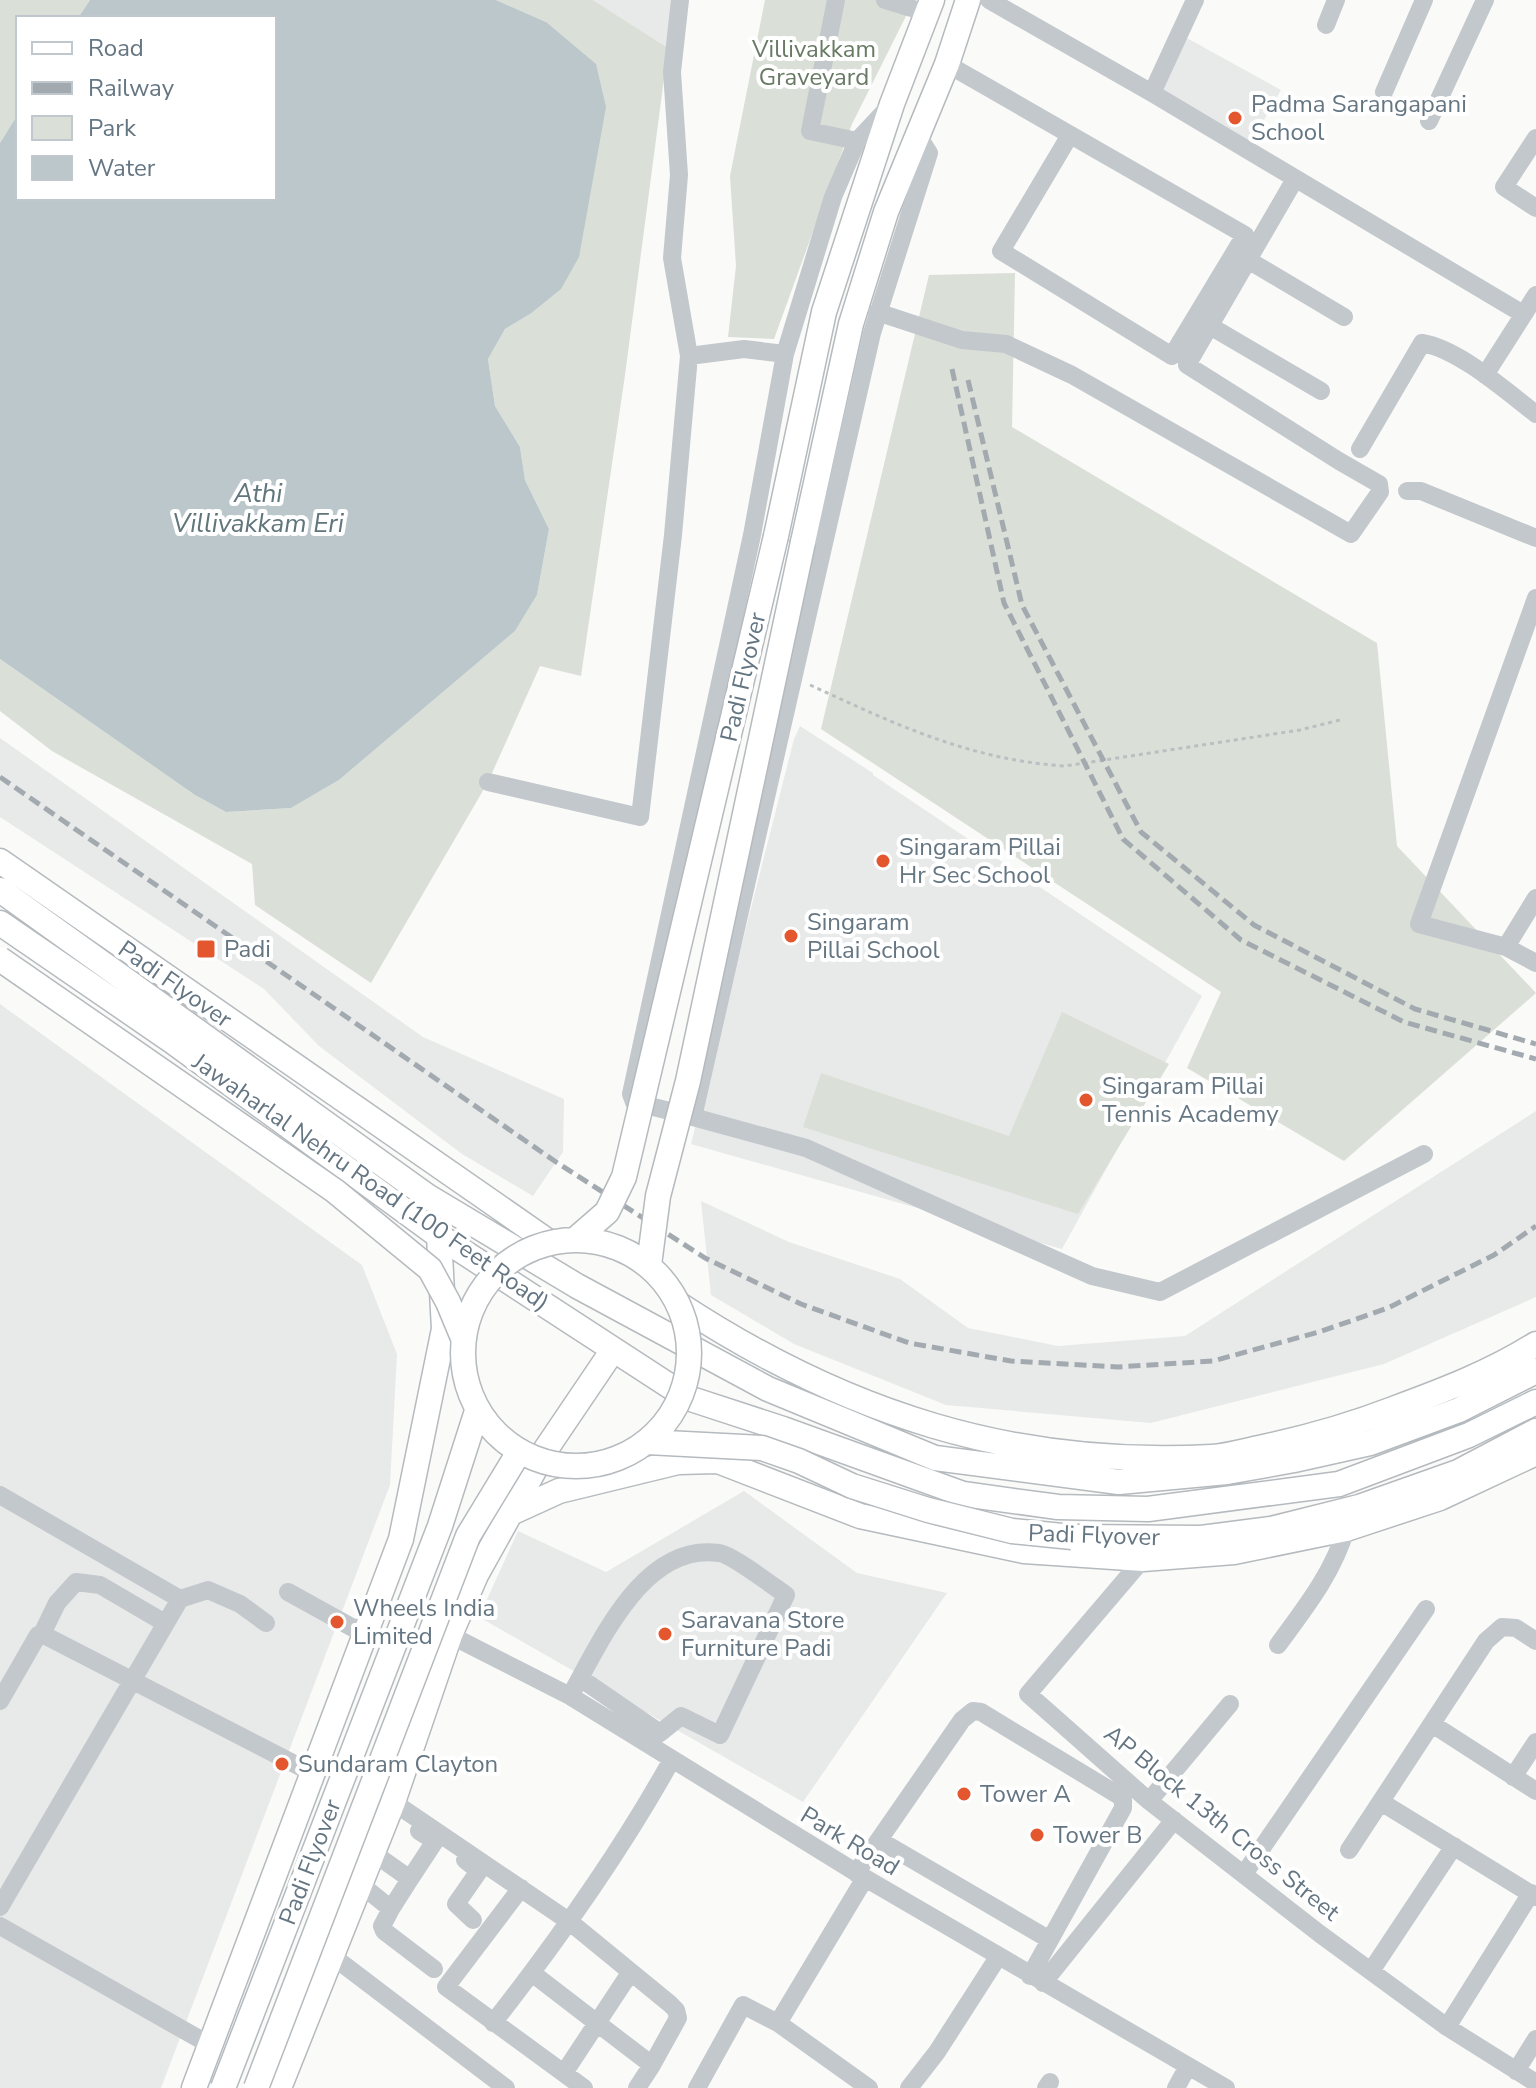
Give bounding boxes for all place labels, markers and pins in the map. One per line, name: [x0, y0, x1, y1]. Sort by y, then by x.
place label: Padma Sarangapani School: [1251, 88, 1467, 148]
marker: Padma Sarangapani School: [1226, 109, 1244, 127]
place label: Singaram Pillai Hr Sec School: [899, 831, 1061, 891]
marker: Singaram Pillai Hr Sec School: [874, 852, 892, 870]
place label: Singaram Pillai School: [807, 906, 940, 966]
marker: Singaram Pillai School: [782, 927, 800, 945]
place label: Padi: [224, 933, 271, 965]
marker: Padi: [195, 938, 217, 960]
place label: Singaram Pillai Tennis Academy: [1102, 1070, 1279, 1130]
marker: Singaram Pillai Tennis Academy: [1077, 1091, 1095, 1109]
place label: Wheels India Limited: [353, 1592, 495, 1652]
place label: Saravana Store Furniture Padi: [681, 1604, 844, 1664]
marker: Wheels India Limited: [328, 1613, 346, 1631]
marker: Saravana Store Furniture Padi: [656, 1625, 674, 1643]
place label: Sundaram Clayton: [298, 1748, 498, 1780]
marker: Sundaram Clayton: [273, 1755, 291, 1773]
place label: Tower A: [980, 1778, 1071, 1810]
marker: Tower A: [955, 1785, 973, 1803]
place label: Tower B: [1053, 1819, 1143, 1851]
marker: Tower B: [1028, 1826, 1046, 1844]

